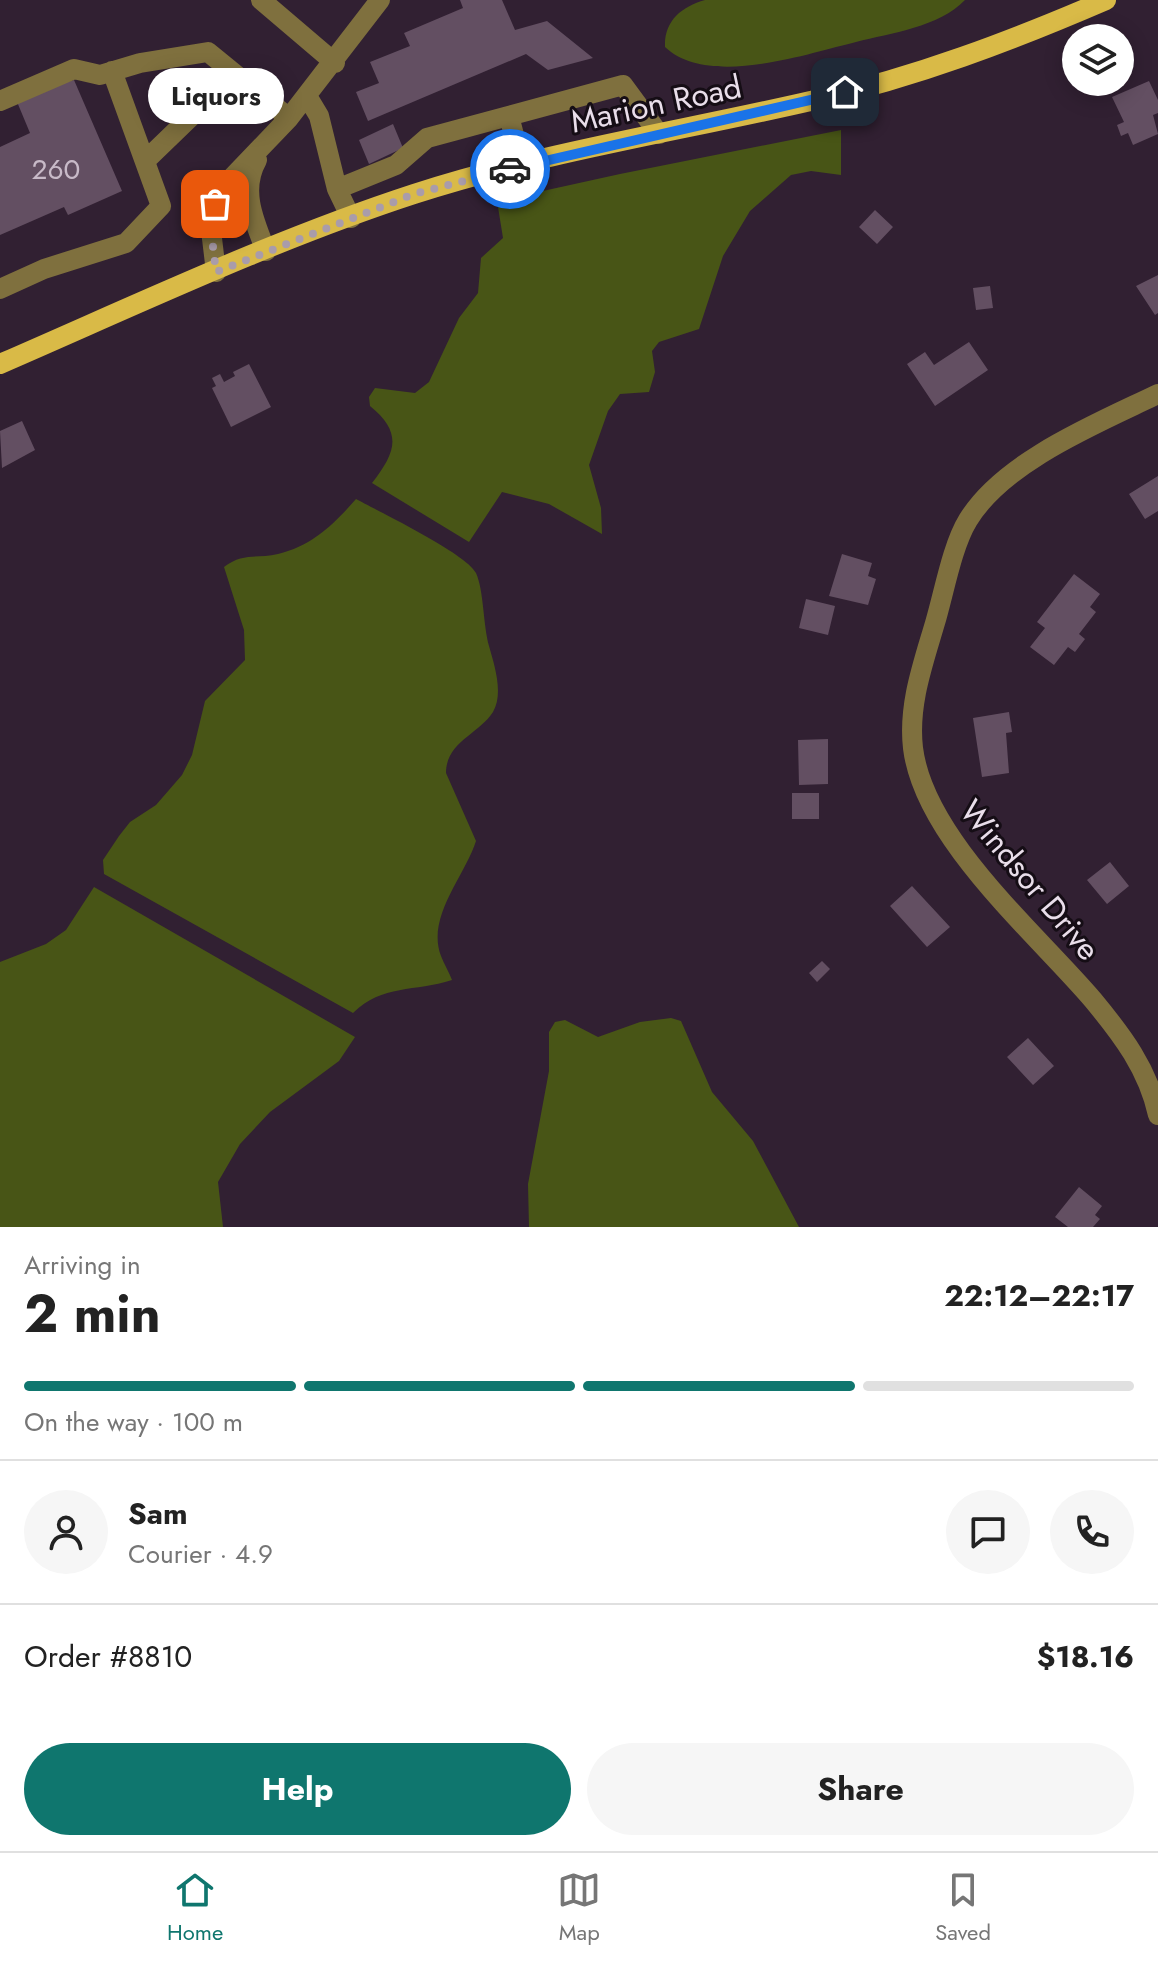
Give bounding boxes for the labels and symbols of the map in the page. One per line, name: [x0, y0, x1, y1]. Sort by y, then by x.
pin: [811, 58, 879, 126]
street label: Marion Road: [566, 63, 746, 145]
callout: Liquors: [147, 68, 283, 124]
courier: [470, 129, 550, 209]
house number: 260: [32, 149, 80, 190]
pin: [181, 170, 249, 238]
street label: Windsor Drive: [949, 790, 1111, 970]

